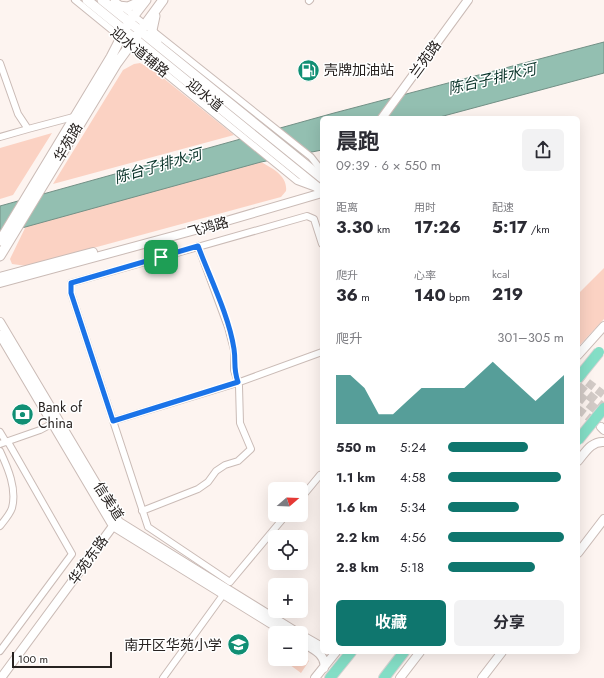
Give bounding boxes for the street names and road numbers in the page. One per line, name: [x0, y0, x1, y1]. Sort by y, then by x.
street label: 迎水道辅路: [107, 22, 173, 82]
street label: 兰苑路: [405, 36, 445, 82]
street label: 迎水道: [182, 74, 228, 116]
street label: 华苑路: [49, 119, 87, 165]
street label: 飞鸿路: [185, 212, 231, 242]
street label: 信美道: [89, 478, 129, 524]
street label: 华苑东路: [63, 531, 113, 589]

